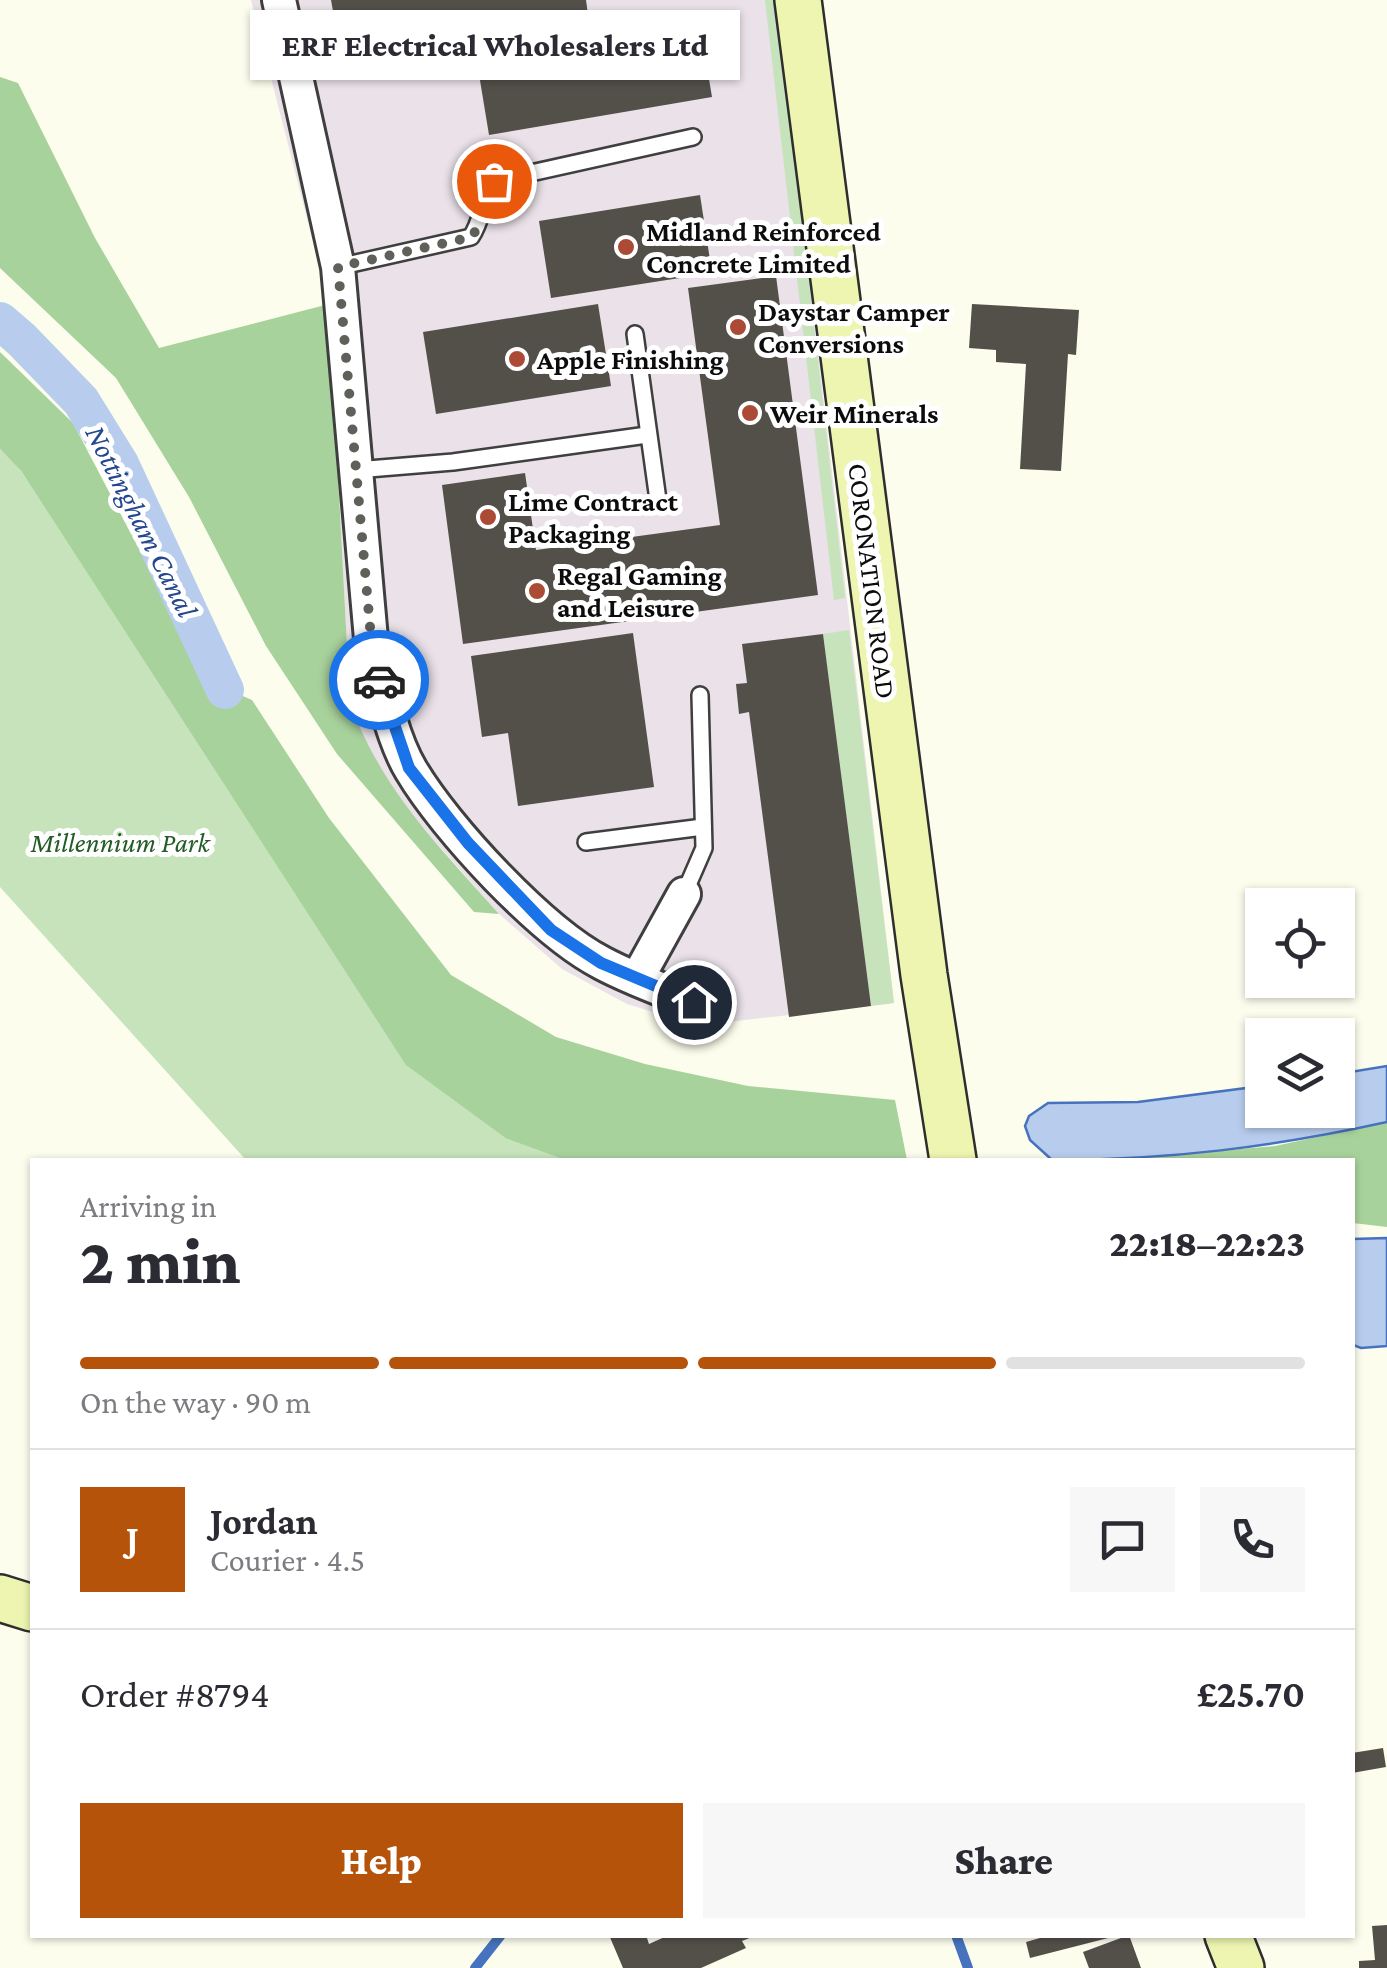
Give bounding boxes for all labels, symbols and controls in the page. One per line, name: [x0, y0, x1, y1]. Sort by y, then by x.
callout: ERF Electrical Wholesalers Ltd: [249, 11, 739, 81]
text: ERF Electrical Wholesalers Ltd: [282, 27, 708, 63]
pin: [452, 139, 537, 224]
icon: bag: [467, 154, 522, 209]
place label: Midland Reinforced Concrete Limited: [646, 216, 882, 279]
marker: Midland Reinforced Concrete Limited: [615, 236, 637, 258]
place label: Daystar Camper Conversions: [758, 296, 950, 359]
marker: Daystar Camper Conversions: [727, 316, 749, 338]
place label: Apple Finishing: [536, 344, 724, 375]
marker: Apple Finishing: [506, 348, 528, 370]
place label: Weir Minerals: [769, 398, 938, 429]
marker: Weir Minerals: [739, 402, 761, 424]
water label: Nottingham Canal: [78, 419, 205, 624]
street label: CORONATION ROAD: [842, 462, 902, 700]
place label: Lime Contract Packaging: [508, 486, 679, 549]
marker: Lime Contract Packaging: [477, 506, 499, 528]
place label: Regal Gaming and Leisure: [557, 560, 722, 623]
marker: Regal Gaming and Leisure: [526, 580, 548, 602]
courier: [329, 630, 429, 730]
icon: car: [352, 653, 407, 708]
park label: Millennium Park: [29, 827, 211, 858]
map controls: [1245, 888, 1355, 1128]
button: locate: [1245, 888, 1355, 998]
pin: [652, 960, 737, 1045]
icon: home: [667, 975, 722, 1030]
button: layers: [1245, 1018, 1355, 1128]
text: Arriving in: [80, 1188, 217, 1224]
text: 22:18–22:23: [1109, 1222, 1305, 1264]
text: 2 min: [80, 1225, 241, 1297]
text: On the way · 90 m: [80, 1384, 311, 1420]
button: chat: [1070, 1487, 1175, 1592]
button: phone: [1200, 1487, 1305, 1592]
text: Jordan: [210, 1500, 318, 1542]
text: J: [126, 1518, 139, 1560]
text: Courier · 4.5: [210, 1542, 365, 1578]
text: Order #8794: [80, 1673, 270, 1715]
text: £25.70: [1197, 1673, 1305, 1715]
button: Help: [80, 1803, 683, 1918]
button: Share: [703, 1803, 1305, 1918]

